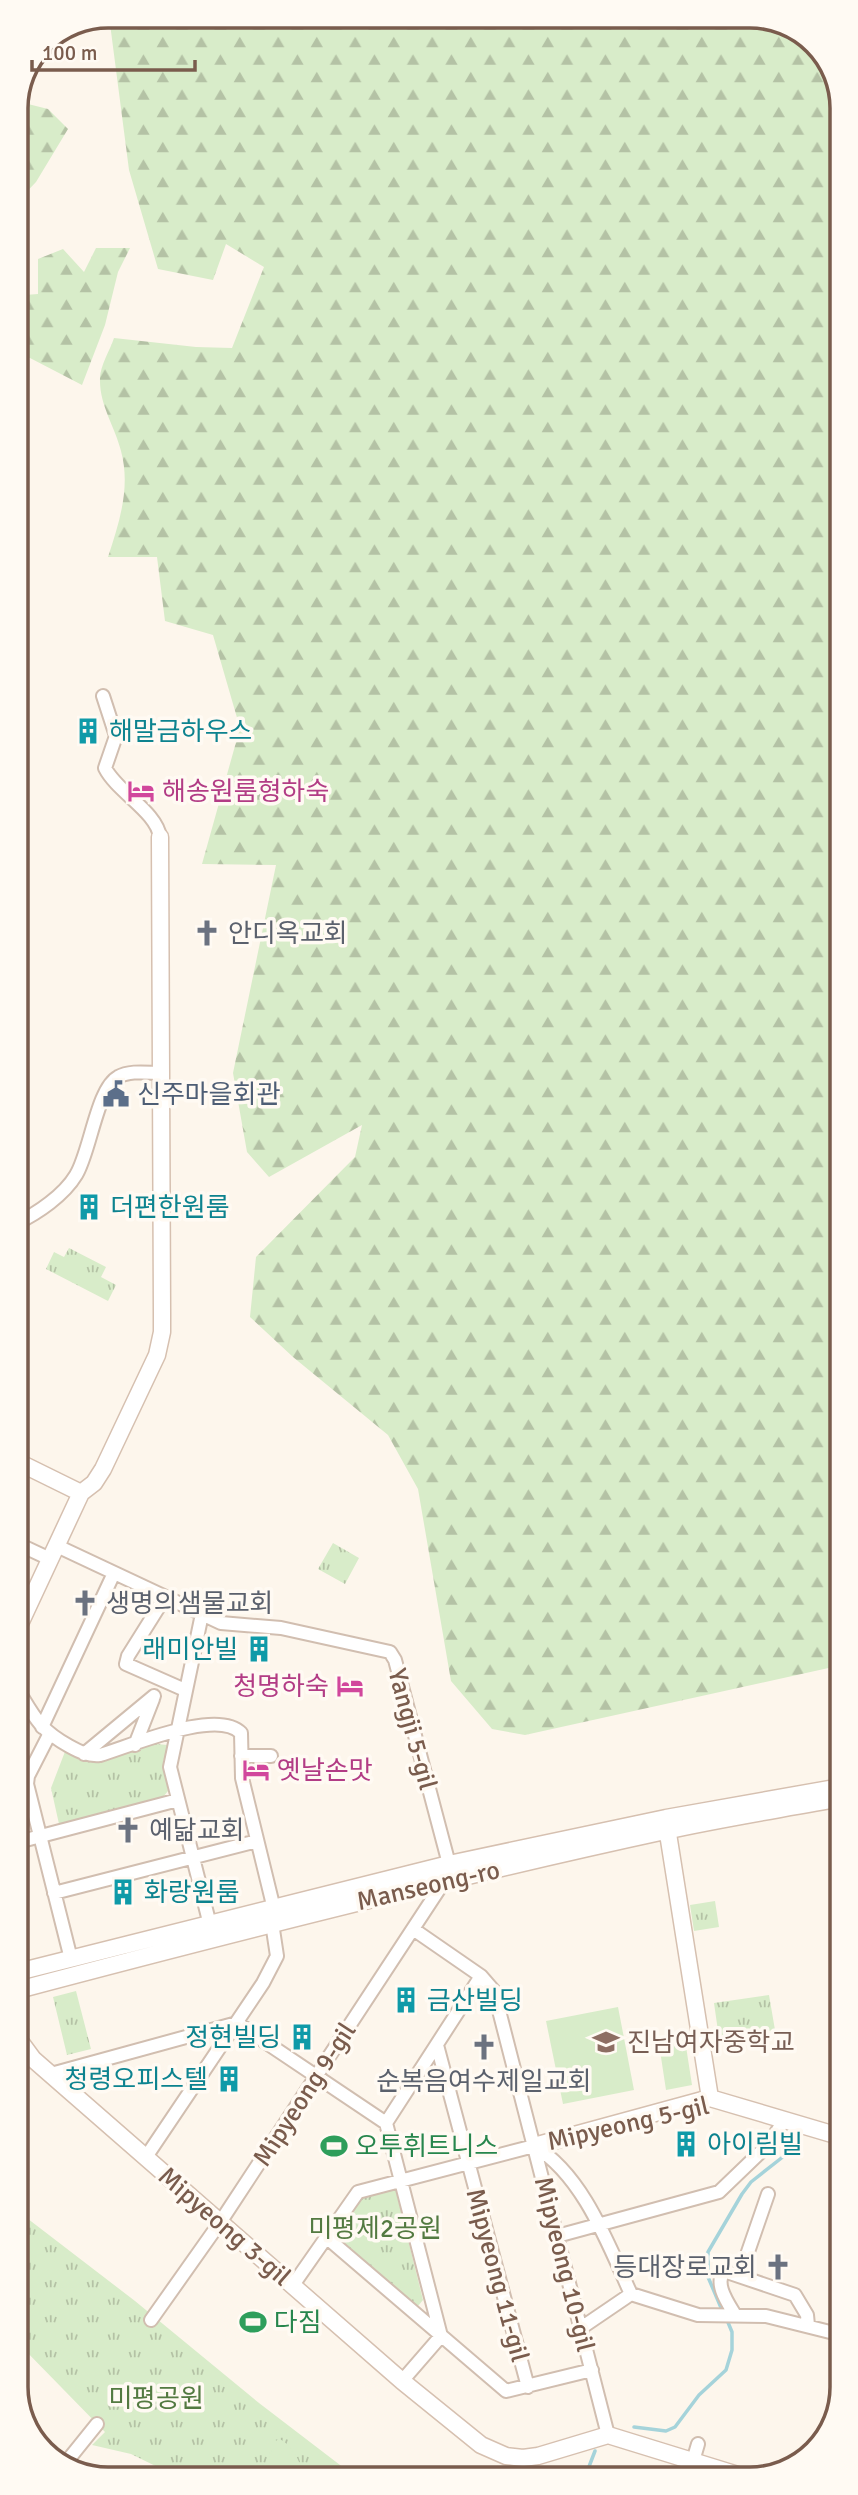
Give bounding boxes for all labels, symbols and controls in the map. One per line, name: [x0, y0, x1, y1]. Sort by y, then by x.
scale bar: [32, 28, 194, 72]
text: 100 m: [42, 40, 97, 66]
building icon: 해말금하우스: [73, 716, 103, 746]
place label: 해말금하우스: [109, 716, 253, 748]
hotel icon: 해송원룸형하숙: [126, 776, 156, 806]
place label: 해송원룸형하숙: [162, 776, 329, 808]
church icon: 안디옥교회: [192, 918, 222, 948]
place label: 안디옥교회: [228, 918, 348, 950]
public building icon: 신주마을회관: [101, 1079, 131, 1109]
place label: 신주마을회관: [137, 1079, 281, 1111]
building icon: 더편한원룸: [74, 1192, 104, 1222]
place label: 더편한원룸: [110, 1192, 230, 1224]
church icon: 생명의샘물교회: [70, 1588, 100, 1618]
place label: 생명의샘물교회: [106, 1588, 273, 1620]
place label: 래미안빌: [142, 1634, 238, 1666]
building icon: 래미안빌: [244, 1634, 274, 1664]
street label: Yangji 5-gil: [380, 1665, 444, 1793]
place label: 청명하숙: [233, 1671, 329, 1703]
hotel icon: 청명하숙: [335, 1671, 365, 1701]
hotel icon: 옛날손맛: [241, 1755, 271, 1785]
place label: 옛날손맛: [277, 1755, 373, 1787]
church icon: 예닮교회: [113, 1815, 143, 1845]
place label: 예닮교회: [149, 1815, 245, 1847]
street label: Manseong-ro: [354, 1854, 503, 1918]
building icon: 화랑원룸: [108, 1877, 138, 1907]
place label: 화랑원룸: [144, 1877, 240, 1909]
building icon: 금산빌딩: [391, 1985, 421, 2015]
place label: 금산빌딩: [427, 1985, 523, 2017]
street label: Mipyeong 9-gil: [246, 2017, 363, 2173]
place label: 정현빌딩: [185, 2022, 281, 2054]
building icon: 정현빌딩: [287, 2022, 317, 2052]
school or university icon: 진남여자중학교: [591, 2027, 621, 2057]
place label: 진남여자중학교: [627, 2027, 794, 2059]
church icon: 순복음여수제일교회: [469, 2032, 499, 2062]
place label: 청령오피스텔: [64, 2064, 208, 2096]
building icon: 청령오피스텔: [214, 2064, 244, 2094]
place label: 순복음여수제일교회: [376, 2066, 592, 2098]
street label: Mipyeong 5-gil: [544, 2090, 712, 2158]
building icon: 아이림빌: [671, 2129, 701, 2159]
place label: 아이림빌: [707, 2129, 803, 2161]
sports icon: 오투휘트니스: [319, 2131, 349, 2161]
place label: 오투휘트니스: [355, 2131, 499, 2163]
street label: Mipyeong 3-gil: [151, 2160, 297, 2293]
street label: Mipyeong 10-gil: [527, 2173, 601, 2355]
street label: Mipyeong 11-gil: [459, 2185, 536, 2366]
park label: 미평제2공원: [308, 2213, 442, 2245]
place label: 등대장로교회: [613, 2252, 757, 2284]
church icon: 등대장로교회: [763, 2252, 793, 2282]
sports icon: 다짐: [238, 2307, 268, 2337]
place label: 다짐: [274, 2307, 322, 2339]
park label: 미평공원: [108, 2383, 204, 2415]

